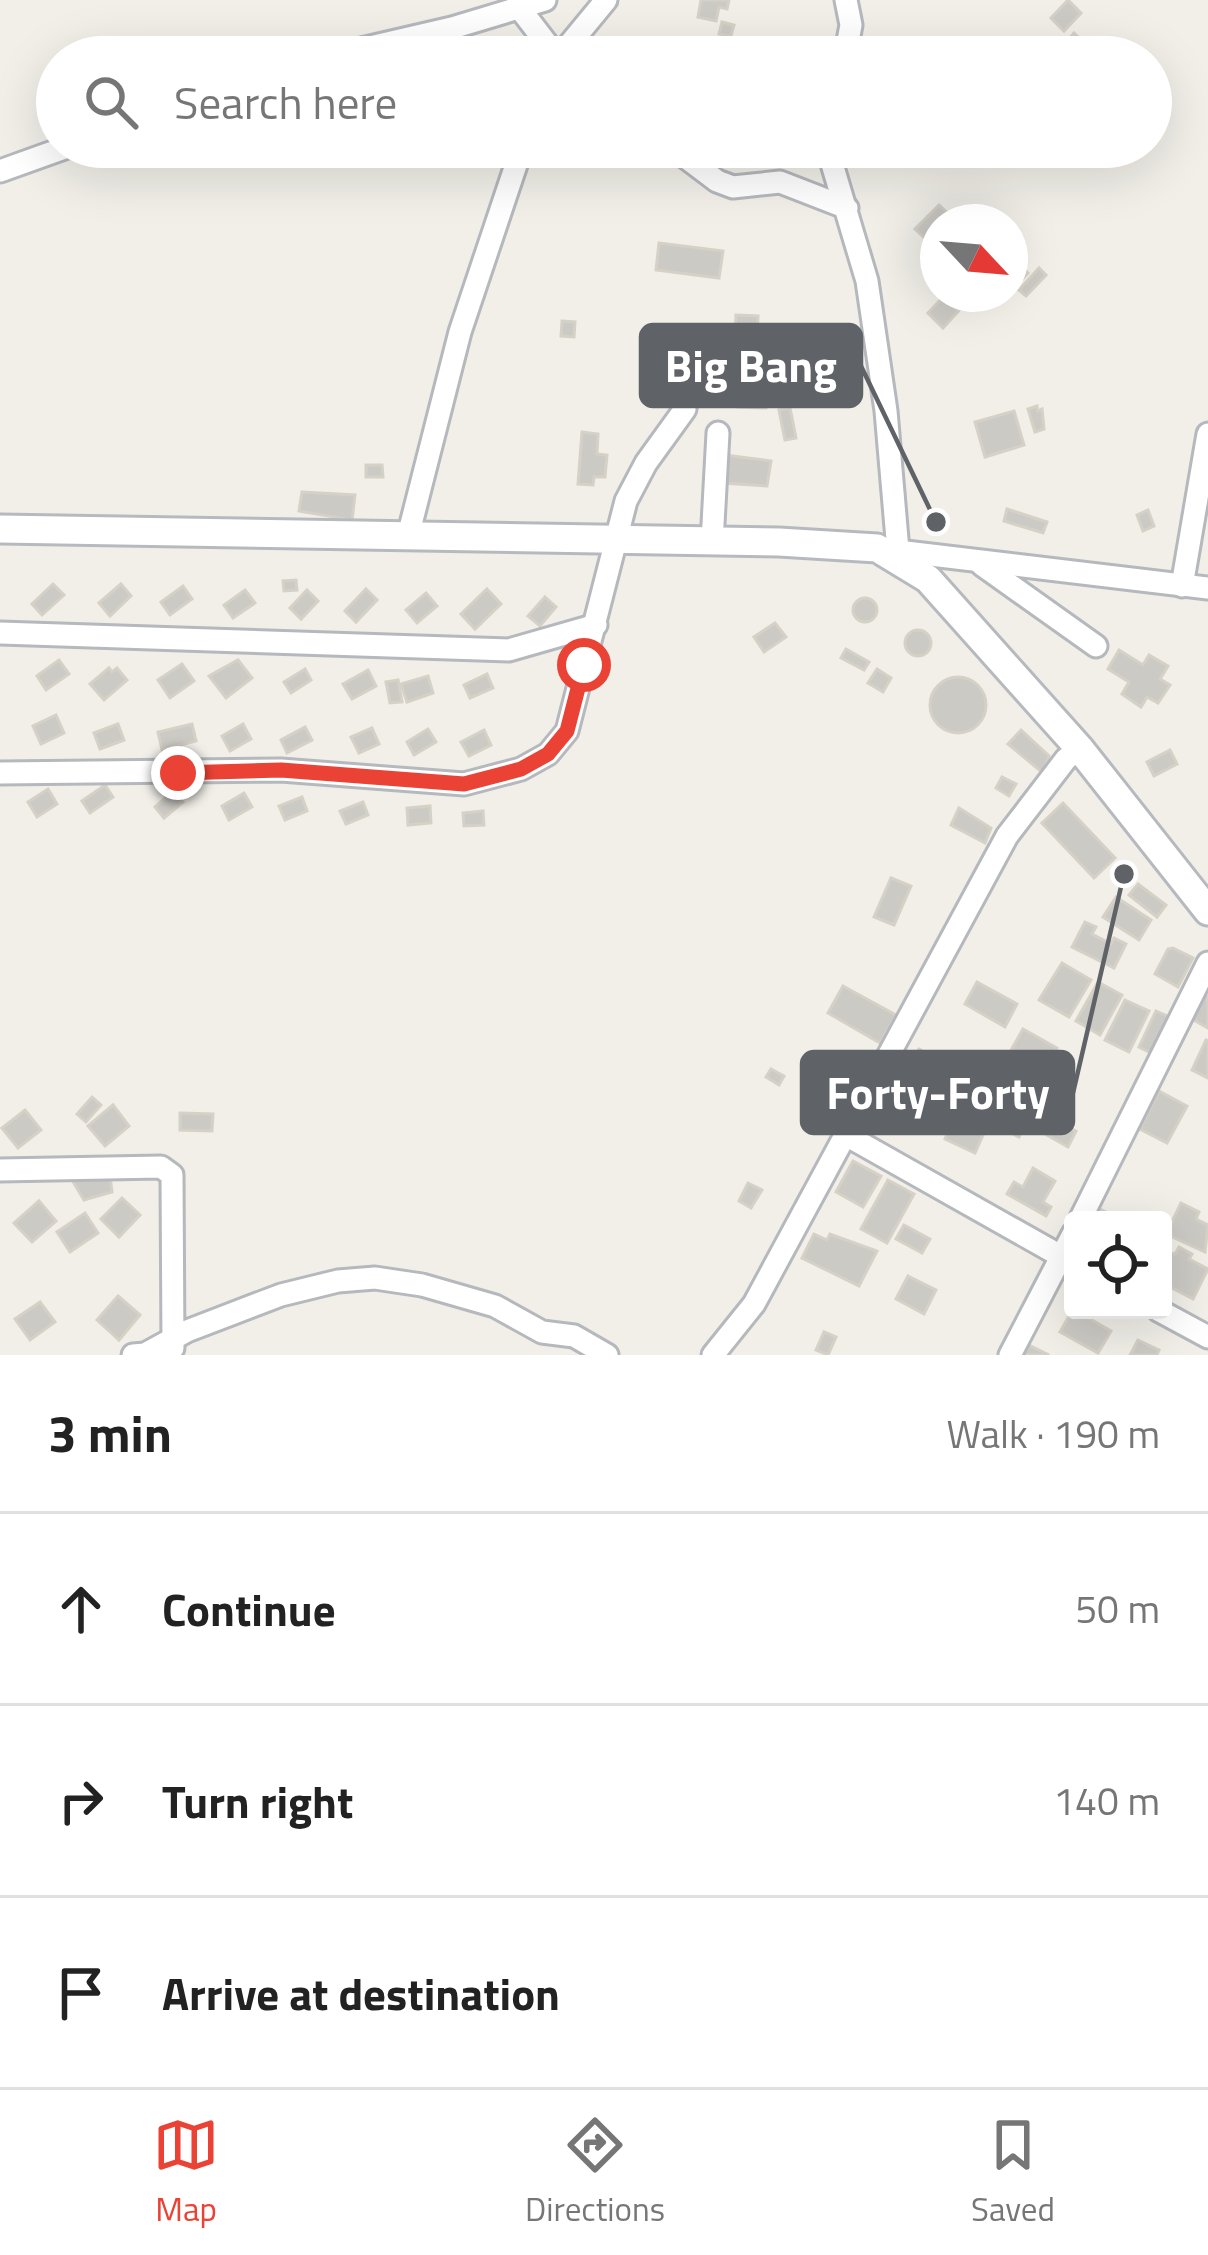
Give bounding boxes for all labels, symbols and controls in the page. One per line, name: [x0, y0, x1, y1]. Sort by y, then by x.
search box: [36, 36, 1172, 168]
text: Search here: [174, 68, 397, 136]
icon: search: [78, 69, 144, 135]
north arrow: [920, 204, 1028, 312]
callout: Big Bang: [641, 325, 861, 406]
text: Big Bang: [665, 331, 837, 399]
route start: [557, 638, 611, 692]
route end: [151, 746, 205, 800]
callout: Forty-Forty: [802, 1052, 1073, 1133]
text: Forty-Forty: [826, 1058, 1050, 1126]
map controls: [1064, 1211, 1172, 1319]
button: locate: [1064, 1211, 1172, 1319]
text: 3 min: [48, 1394, 172, 1472]
text: Walk · 190 m: [946, 1404, 1160, 1463]
text: Continue: [162, 1575, 336, 1643]
icon: ahead: [48, 1576, 114, 1642]
text: 50 m: [1075, 1579, 1160, 1638]
text: Turn right: [162, 1767, 353, 1835]
icon: right: [48, 1768, 114, 1834]
text: 140 m: [1053, 1771, 1160, 1830]
text: Arrive at destination: [162, 1959, 560, 2027]
icon: arrive: [48, 1960, 114, 2026]
tab: Map: [153, 2112, 219, 2234]
tab: Directions: [525, 2112, 665, 2234]
tab: Saved: [971, 2112, 1055, 2234]

